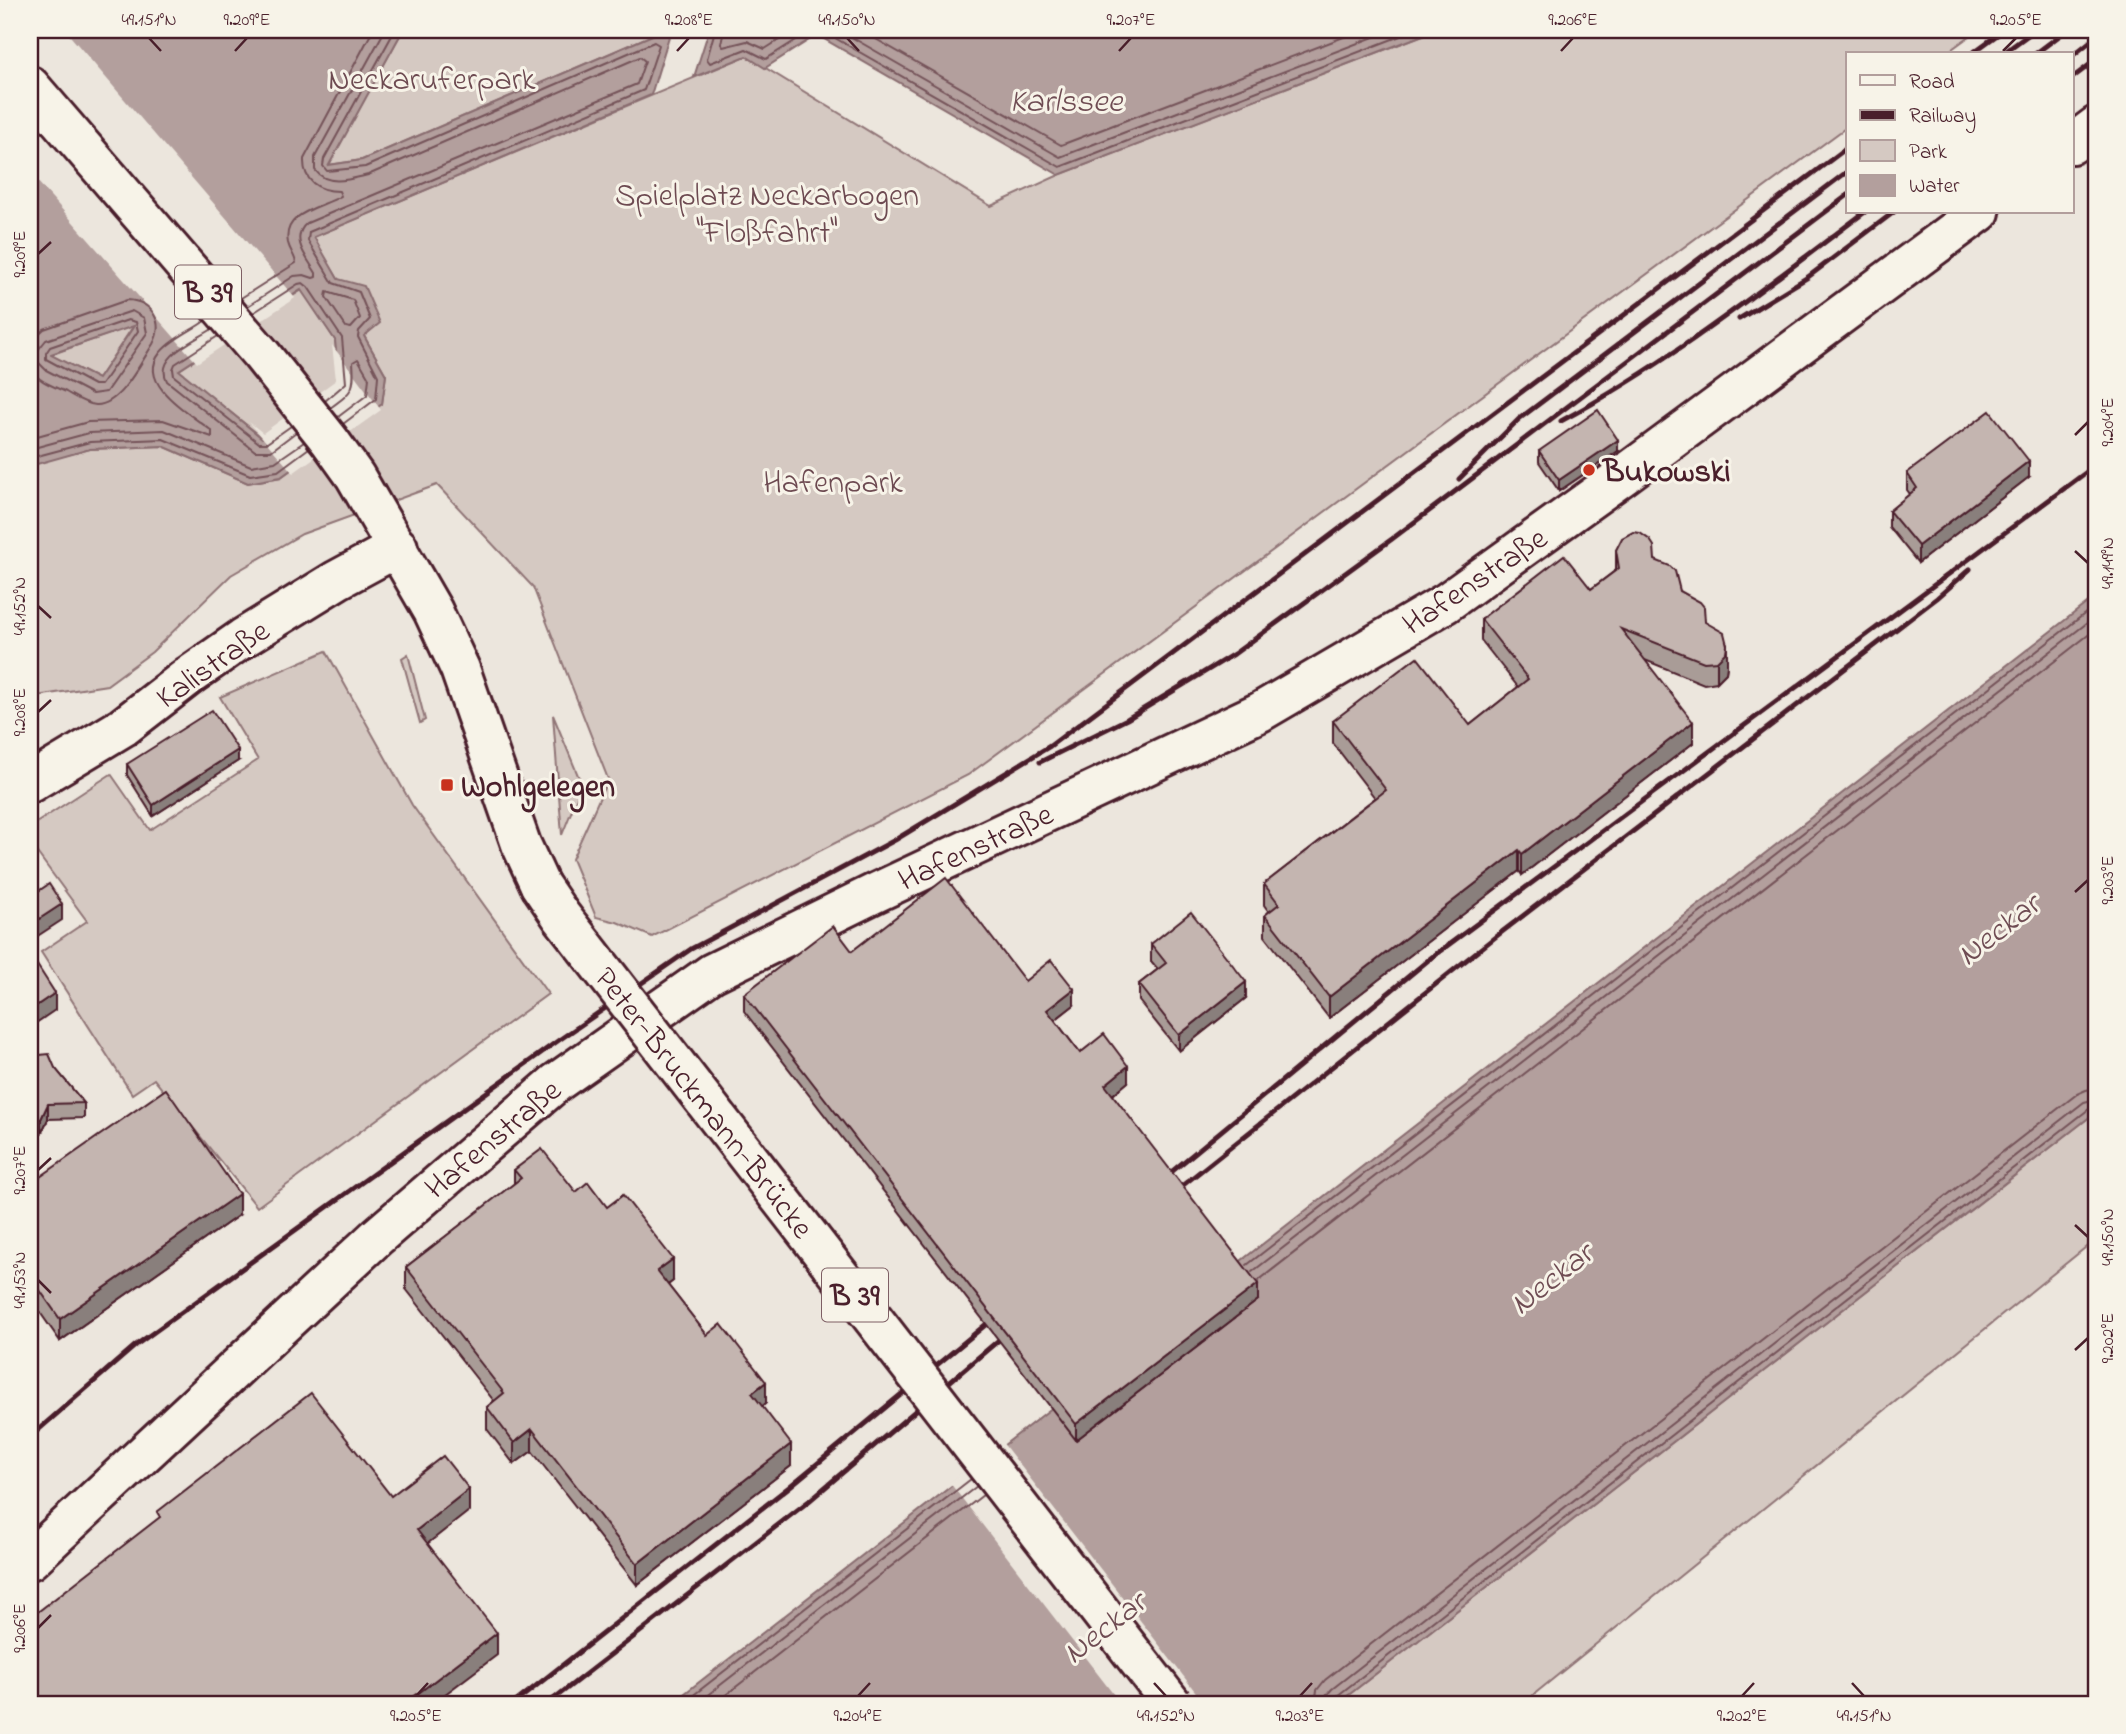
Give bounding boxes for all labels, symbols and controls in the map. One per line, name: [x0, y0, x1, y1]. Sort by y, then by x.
text: 49.151°N: [121, 8, 177, 34]
text: 9.209°E: [224, 8, 271, 34]
text: 9.208°E: [665, 8, 713, 34]
text: 49.150°N: [818, 8, 876, 34]
text: 9.207°E: [1107, 8, 1156, 34]
text: 9.206°E: [1548, 8, 1598, 34]
text: 9.205°E: [1990, 8, 2042, 34]
legend: [1846, 52, 2074, 214]
park label: Neckaruferpark: [328, 58, 537, 105]
text: Road: [1909, 68, 1955, 98]
water label: Karlssee: [1010, 79, 1124, 127]
text: Railway: [1909, 102, 1976, 134]
text: Park: [1909, 138, 1948, 168]
text: Water: [1909, 172, 1960, 202]
park label: Spielplatz Neckarbogen "Floßfahrt": [615, 174, 919, 258]
text: 9.209°E: [8, 230, 34, 277]
road number: B 39: [175, 266, 241, 318]
text: 9.204°E: [2096, 397, 2122, 446]
place label: Bukowski: [1601, 450, 1730, 497]
park label: Hafenpark: [763, 461, 904, 508]
marker: Bukowski: [1581, 462, 1597, 478]
street label: Hafenstraße: [1394, 517, 1559, 649]
text: 49.149°N: [2096, 537, 2122, 589]
text: 49.152°N: [8, 577, 34, 635]
street label: Kalistraße: [148, 609, 281, 722]
text: 9.208°E: [8, 688, 34, 736]
place label: Wohlgelegen: [461, 765, 615, 813]
marker: Wohlgelegen: [439, 777, 455, 793]
street label: Hafenstraße: [891, 792, 1062, 906]
text: 9.203°E: [2096, 855, 2122, 904]
water label: Neckar: [1948, 881, 2054, 979]
street label: Peter-Bruckmann-Brücke: [581, 958, 824, 1251]
street label: Hafenstraße: [416, 1069, 573, 1212]
text: 9.207°E: [8, 1145, 34, 1194]
text: 49.150°N: [2096, 1208, 2122, 1266]
water label: Neckar: [1501, 1230, 1607, 1328]
text: 49.153°N: [8, 1252, 34, 1308]
road number: B 39: [822, 1268, 888, 1322]
text: 9.202°E: [2096, 1313, 2122, 1363]
water label: Neckar: [1054, 1579, 1160, 1677]
text: 9.206°E: [8, 1603, 34, 1653]
text: 9.205°E: [390, 1704, 442, 1730]
text: 9.204°E: [834, 1704, 883, 1730]
text: 49.152°N: [1137, 1704, 1195, 1730]
text: 9.203°E: [1276, 1704, 1325, 1730]
text: 9.202°E: [1717, 1704, 1767, 1730]
text: 49.151°N: [1836, 1704, 1892, 1730]

